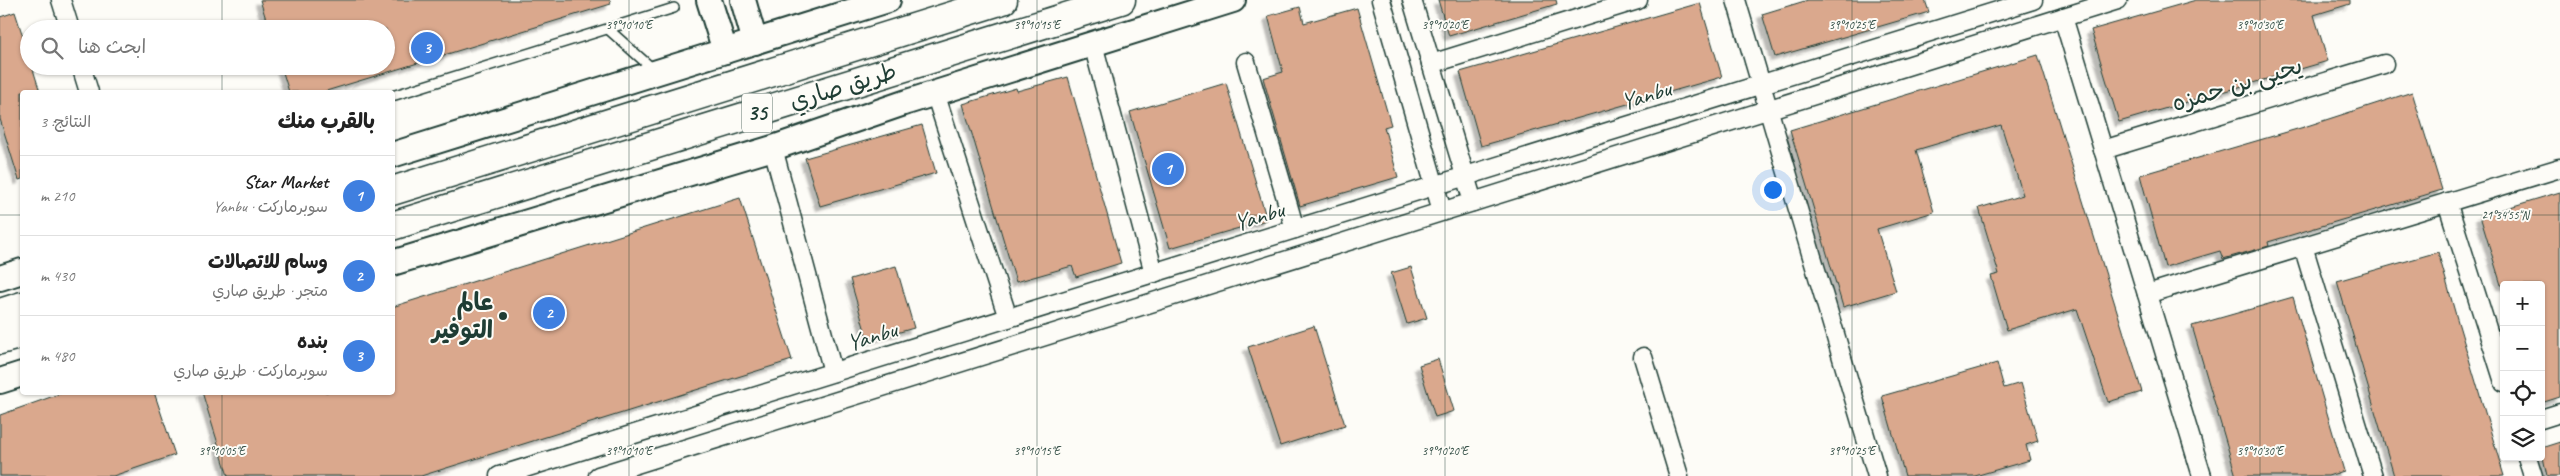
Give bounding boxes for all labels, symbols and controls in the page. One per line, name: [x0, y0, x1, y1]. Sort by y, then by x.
text: 39°10'10"E: [606, 17, 654, 33]
text: 39°10'15"E: [1014, 17, 1062, 33]
text: 39°10'20"E: [1422, 17, 1470, 33]
text: 39°10'25"E: [1829, 17, 1877, 33]
text: 39°10'30"E: [2237, 17, 2285, 33]
search box: [20, 20, 395, 75]
pin: 3: [411, 29, 443, 67]
icon: search: [38, 34, 66, 62]
text: ابحث هنا: [78, 35, 146, 59]
street label: يحيى بن حمزه: [2168, 50, 2306, 118]
street label: طريق صاري: [786, 55, 901, 118]
street label: Yanbu: [1617, 73, 1677, 117]
road number: 35: [742, 94, 772, 132]
text: بالقرب منك: [278, 108, 375, 134]
text: النتائج: 3: [40, 112, 91, 132]
pin: 1: [1152, 150, 1184, 188]
text: Star Market: [244, 170, 328, 194]
your location: [1760, 177, 1786, 203]
text: 210 m: [40, 186, 74, 206]
text: 1: [355, 186, 363, 206]
street label: Yanbu: [1230, 194, 1290, 238]
text: سوبرماركت · Yanbu: [213, 197, 328, 217]
text: 21°34'55"N: [2481, 207, 2530, 223]
text: وسام للاتصالات: [208, 250, 328, 274]
text: 430 m: [40, 266, 74, 286]
text: 2: [355, 266, 363, 286]
text: متجر · طريق صاري: [212, 281, 328, 301]
map controls: [2500, 281, 2545, 461]
button: +: [2500, 281, 2545, 326]
place label: عالم التوفير: [430, 287, 493, 345]
pin: 2: [533, 294, 565, 332]
marker: عالم التوفير: [497, 310, 509, 322]
street label: Yanbu: [843, 314, 903, 358]
button: −: [2500, 326, 2545, 371]
text: بنده: [297, 330, 328, 354]
text: 480 m: [40, 346, 74, 366]
text: 3: [355, 346, 363, 366]
text: سوبرماركت · طريق صاري: [173, 361, 328, 381]
button: locate: [2500, 371, 2545, 416]
button: layers: [2500, 416, 2545, 461]
text: 39°10'05"E: [199, 443, 247, 459]
text: 39°10'10"E: [606, 443, 654, 459]
text: 39°10'15"E: [1014, 443, 1062, 459]
text: 39°10'20"E: [1422, 443, 1470, 459]
text: 39°10'25"E: [1829, 443, 1877, 459]
text: 39°10'30"E: [2237, 443, 2285, 459]

